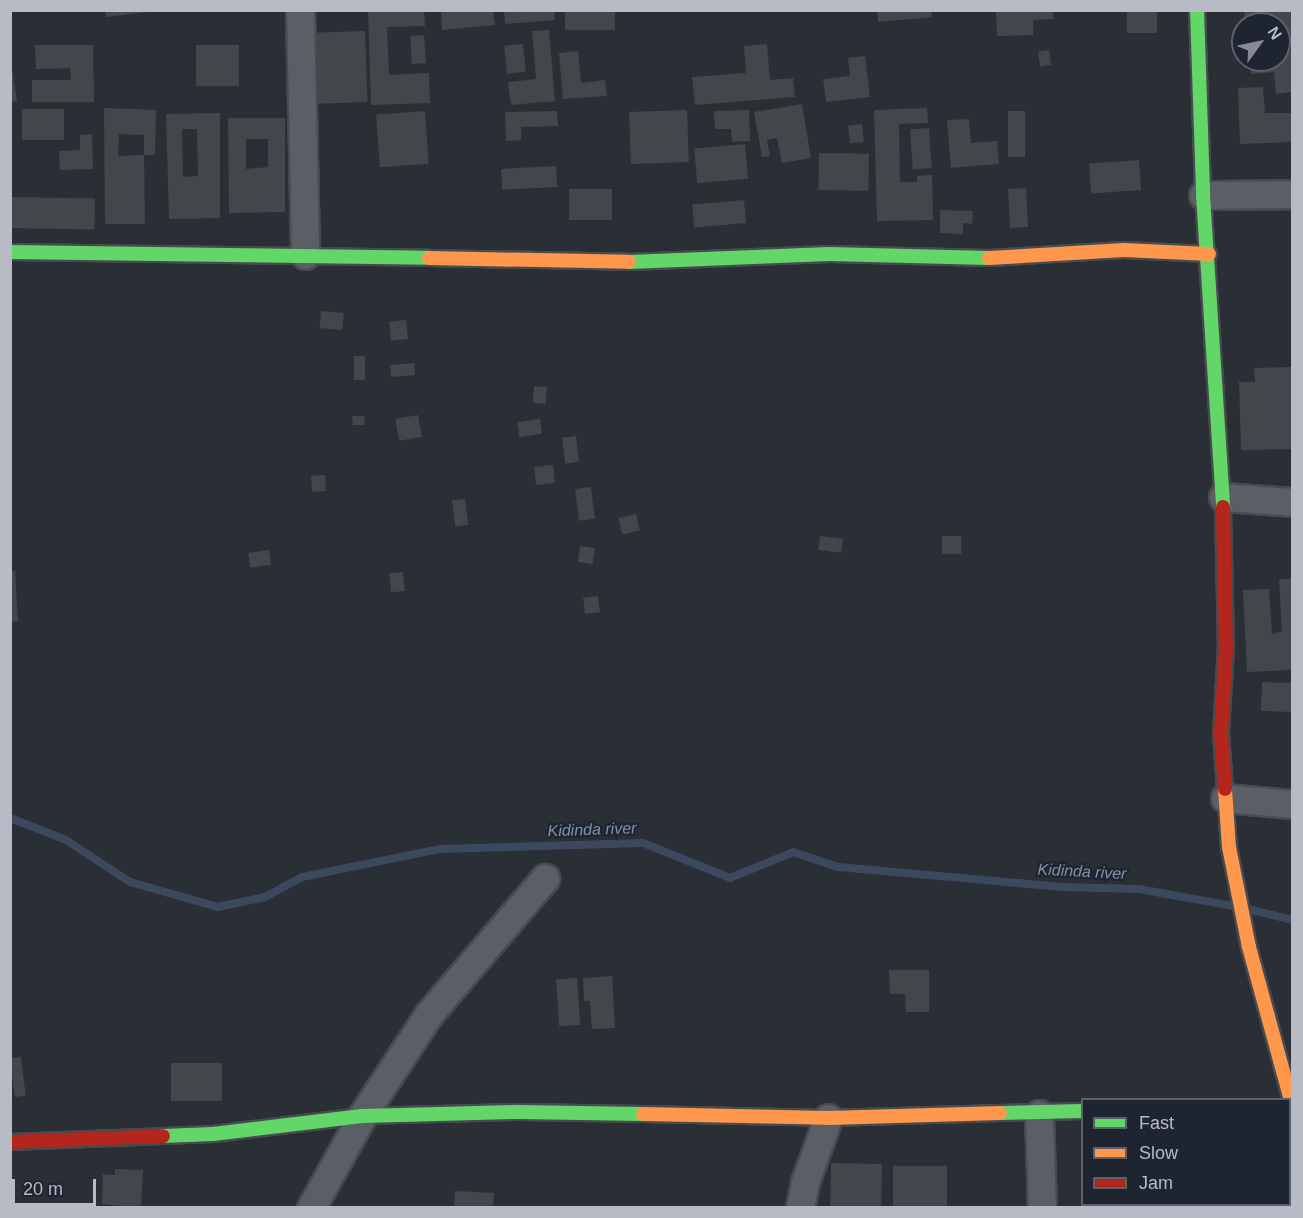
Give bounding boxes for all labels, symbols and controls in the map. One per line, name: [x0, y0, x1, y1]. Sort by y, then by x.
north arrow: [1231, 12, 1291, 72]
text: N: [1265, 24, 1285, 42]
water label: Kidinda river: [547, 819, 637, 841]
water label: Kidinda river: [1037, 860, 1127, 884]
legend: [1081, 1098, 1291, 1206]
text: Fast: [1139, 1113, 1174, 1133]
text: Slow: [1139, 1143, 1178, 1163]
scale bar: [15, 1167, 99, 1205]
text: Jam: [1139, 1173, 1173, 1193]
text: 20 m: [23, 1179, 63, 1199]

